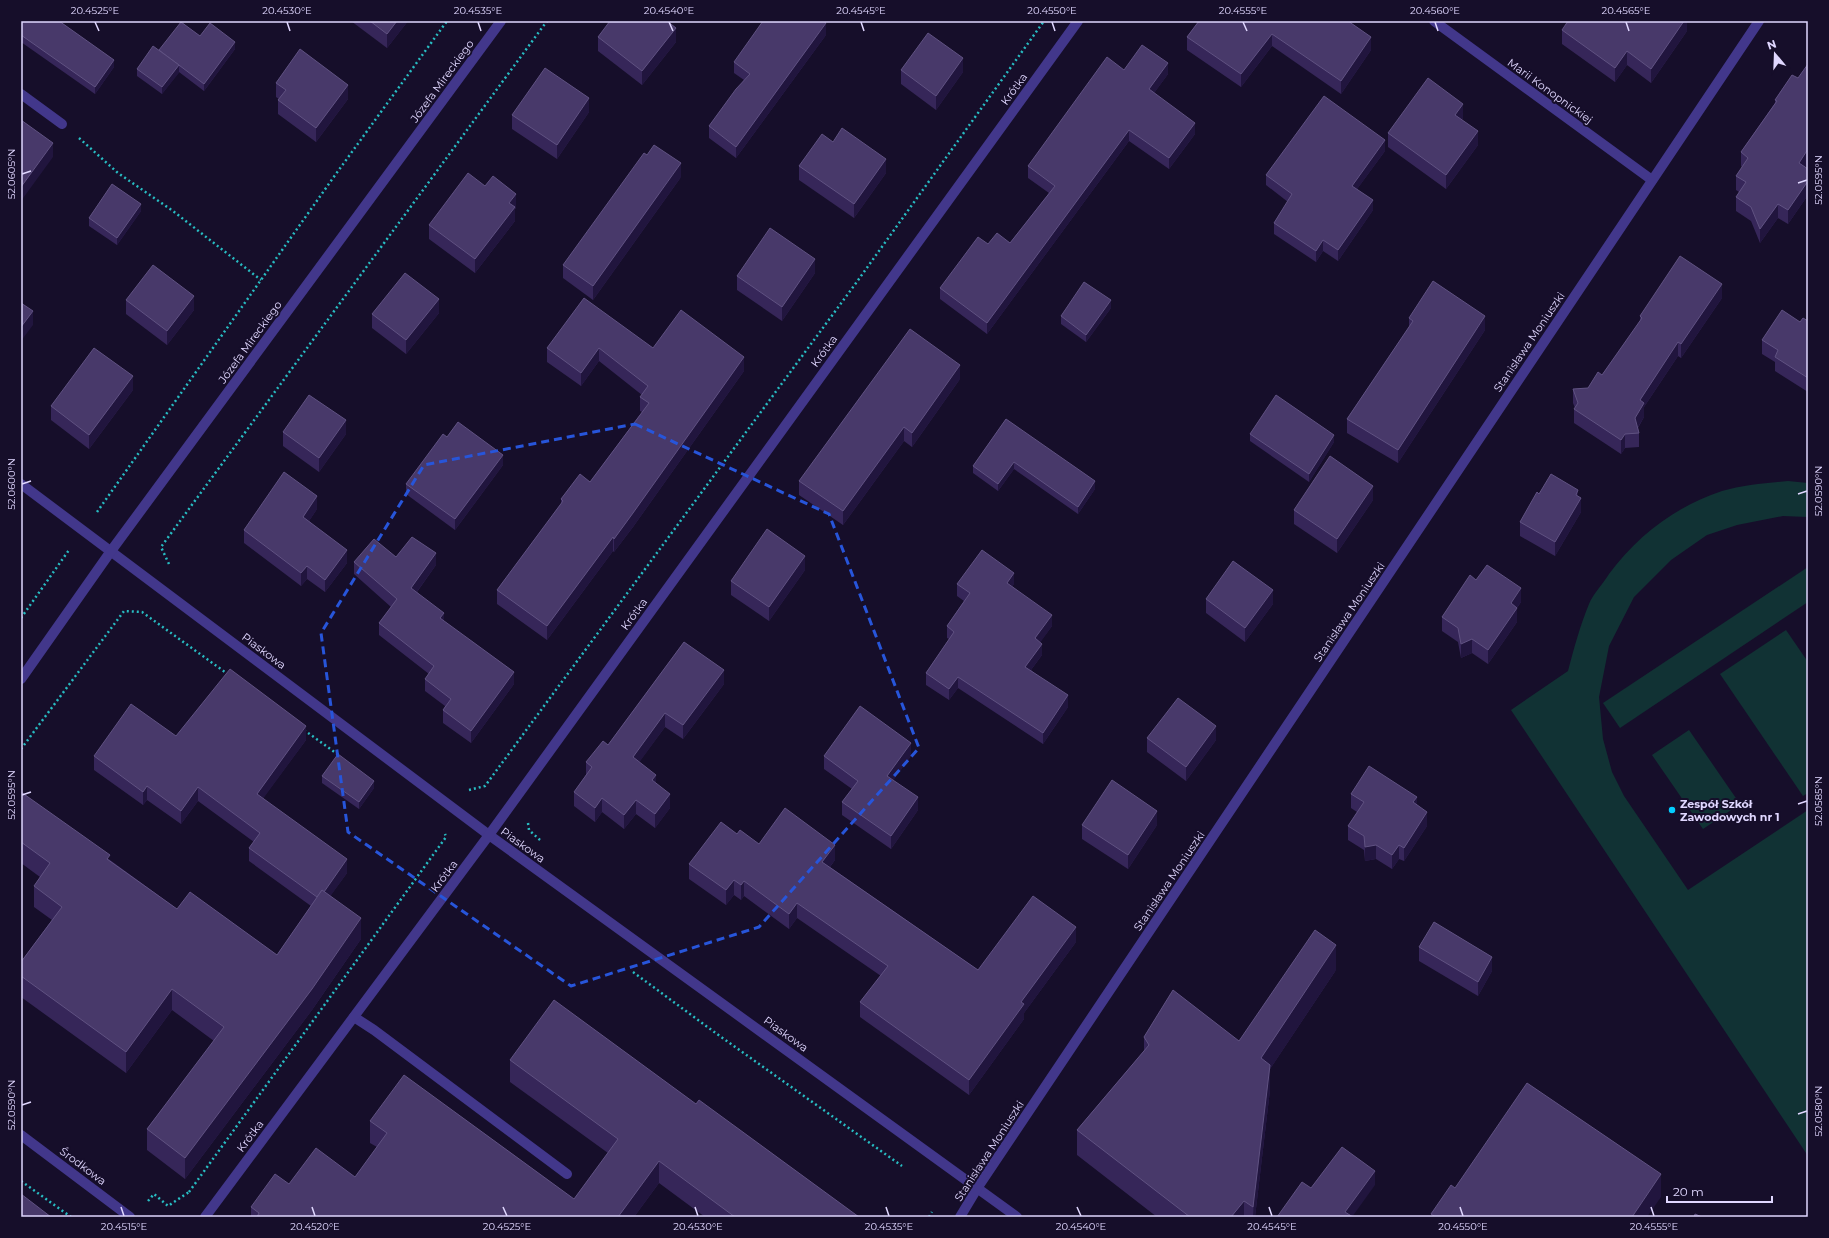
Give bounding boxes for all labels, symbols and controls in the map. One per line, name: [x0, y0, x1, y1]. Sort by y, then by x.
text: 20.4525°E: [71, 4, 120, 17]
text: 20.4530°E: [262, 4, 312, 17]
text: 20.4535°E: [454, 4, 502, 17]
text: 20.4540°E: [644, 4, 695, 17]
text: 20.4545°E: [836, 4, 886, 17]
text: 20.4550°E: [1027, 4, 1077, 17]
text: 20.4555°E: [1219, 4, 1267, 17]
text: 20.4560°E: [1410, 4, 1460, 17]
text: 20.4565°E: [1602, 4, 1651, 17]
north arrow: [1755, 34, 1795, 74]
text: N: [1765, 36, 1778, 53]
street label: Józefa Mireckiego: [407, 37, 477, 126]
street label: Marii Konopnickiej: [1505, 55, 1595, 127]
street label: Krótka: [998, 70, 1030, 108]
text: 52.0605°N: [5, 149, 18, 199]
text: 52.0595°N: [1812, 155, 1825, 205]
street label: Stanisława Moniuszki: [1490, 289, 1568, 395]
street label: Józefa Mireckiego: [215, 298, 285, 387]
street label: Krótka: [808, 332, 840, 370]
text: 52.0600°N: [5, 458, 18, 510]
text: 52.0590°N: [1812, 466, 1825, 516]
street label: Stanisława Moniuszki: [1310, 559, 1388, 665]
street label: Krótka: [618, 595, 650, 633]
street label: Piaskowa: [239, 630, 289, 672]
text: 52.0595°N: [5, 770, 18, 820]
text: 52.0585°N: [1812, 776, 1825, 826]
place label: Zespół Szkół Zawodowych nr 1: [1680, 797, 1780, 824]
marker: Zespół Szkół Zawodowych nr 1: [1667, 805, 1677, 815]
street label: Piaskowa: [498, 824, 548, 866]
street label: Stanisława Moniuszki: [1130, 828, 1208, 934]
street label: Krótka: [427, 857, 461, 895]
street label: Piaskowa: [761, 1013, 811, 1055]
text: 52.0590°N: [5, 1080, 18, 1130]
text: 52.0580°N: [1812, 1085, 1825, 1137]
street label: Stanisława Moniuszki: [951, 1098, 1027, 1204]
street label: Krótka: [233, 1117, 267, 1155]
street label: Środkowa: [57, 1144, 109, 1188]
scale bar: [1667, 1178, 1772, 1204]
text: 20 m: [1673, 1184, 1704, 1199]
text: 20.4515°E: [101, 1220, 148, 1233]
text: 20.4520°E: [290, 1220, 340, 1233]
text: 20.4525°E: [483, 1220, 532, 1233]
text: 20.4530°E: [673, 1220, 723, 1233]
text: 20.4535°E: [865, 1220, 913, 1233]
text: 20.4540°E: [1056, 1220, 1107, 1233]
text: 20.4545°E: [1247, 1220, 1297, 1233]
text: 20.4550°E: [1438, 1220, 1488, 1233]
text: 20.4555°E: [1630, 1220, 1678, 1233]

